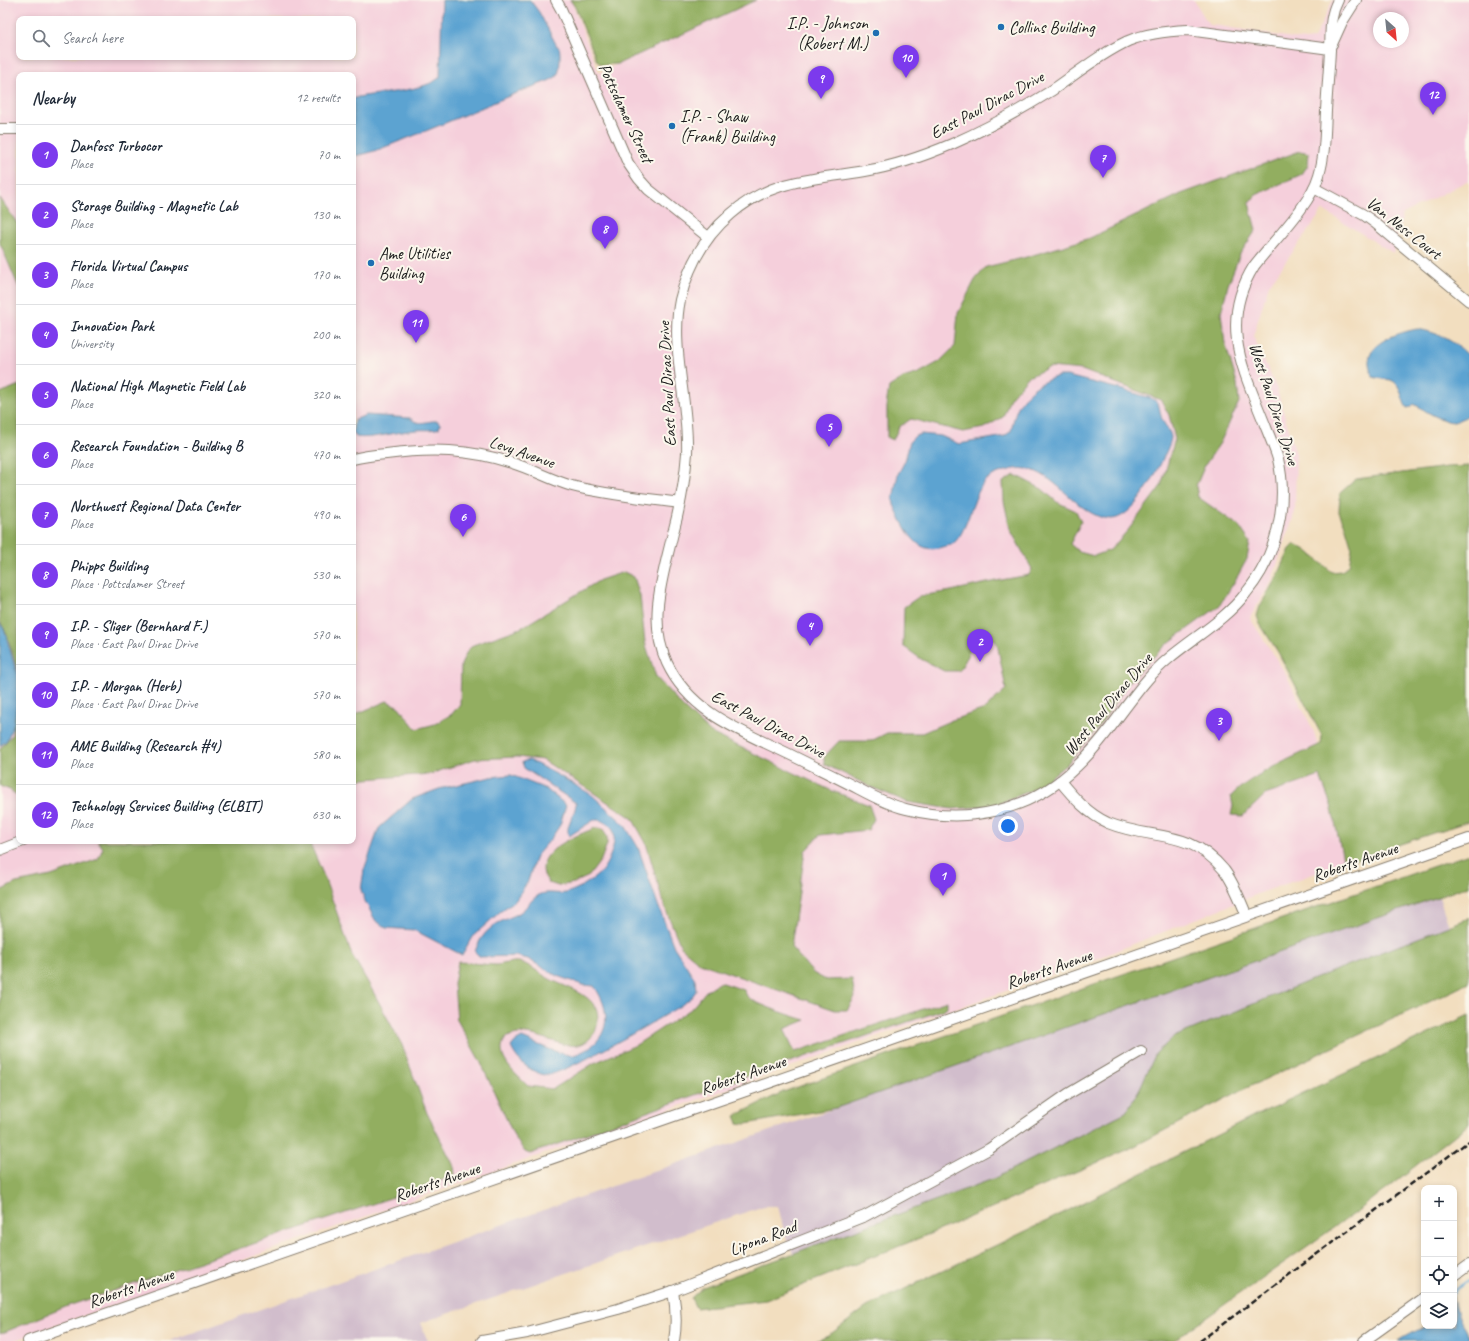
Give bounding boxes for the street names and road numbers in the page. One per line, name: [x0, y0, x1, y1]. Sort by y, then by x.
street label: Pottsdamer Street: [594, 60, 659, 168]
street label: East Paul Dirac Drive: [927, 66, 1049, 144]
street label: Van Ness Court: [1362, 192, 1448, 265]
street label: East Paul Dirac Drive: [653, 319, 681, 447]
street label: West Paul Dirac Drive: [1244, 340, 1304, 469]
street label: Levy Avenue: [487, 431, 559, 473]
street label: West Paul Dirac Drive: [1059, 648, 1158, 759]
street label: East Paul Dirac Drive: [708, 685, 830, 763]
street label: Roberts Avenue: [1310, 837, 1402, 886]
street label: Roberts Avenue: [1004, 944, 1096, 993]
street label: Roberts Avenue: [698, 1050, 790, 1099]
street label: Roberts Avenue: [392, 1157, 484, 1206]
street label: Lipona Road: [726, 1215, 802, 1260]
street label: Roberts Avenue: [86, 1263, 178, 1312]

